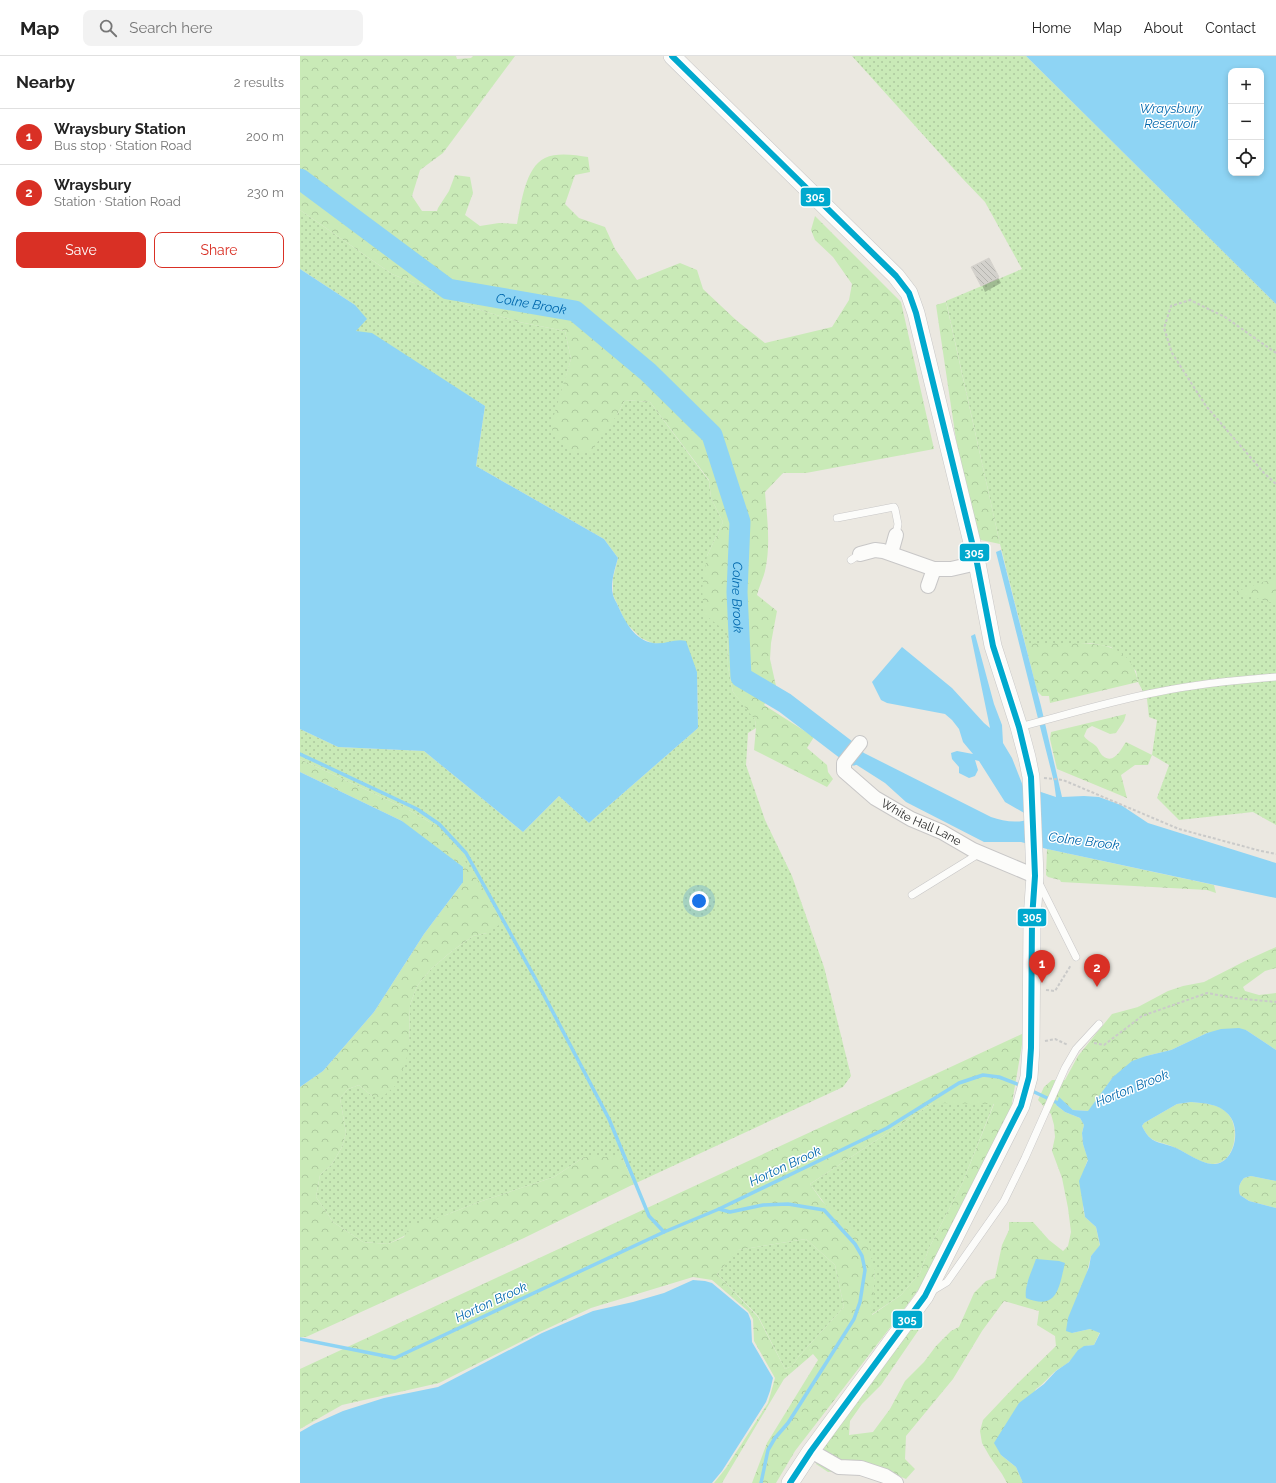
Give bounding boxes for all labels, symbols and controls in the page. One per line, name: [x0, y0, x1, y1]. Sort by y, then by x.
search box: [83, 10, 363, 46]
text: Map: [20, 17, 59, 39]
icon: search: [97, 17, 119, 39]
text: Search here: [129, 19, 213, 37]
text: Home: [1032, 20, 1071, 36]
text: Map: [1093, 20, 1122, 36]
text: About: [1144, 20, 1183, 36]
text: Contact: [1205, 20, 1256, 36]
map controls: [1228, 68, 1264, 176]
button: +: [1228, 68, 1264, 104]
text: Nearby: [16, 72, 75, 92]
text: 2 results: [234, 75, 284, 90]
water label: Wraysbury Reservoir: [1140, 101, 1203, 131]
button: −: [1228, 104, 1264, 140]
text: Wraysbury Station: [54, 120, 186, 138]
text: 1: [26, 129, 32, 144]
text: 200 m: [246, 129, 284, 144]
text: Bus stop · Station Road: [54, 138, 192, 153]
button: locate: [1228, 140, 1264, 176]
text: Wraysbury: [54, 176, 132, 194]
text: 2: [25, 185, 33, 200]
text: 230 m: [247, 185, 284, 200]
line badge: 305: [800, 187, 831, 207]
text: 305: [806, 191, 825, 204]
text: Station · Station Road: [54, 194, 181, 209]
button: Save: [16, 232, 146, 268]
button: Share: [154, 232, 284, 268]
water label: Colne Brook: [495, 290, 568, 317]
line badge: 305: [959, 543, 990, 562]
text: 305: [965, 547, 984, 560]
water label: Colne Brook: [729, 561, 746, 633]
street label: White Hall Lane: [878, 796, 964, 849]
water label: Colne Brook: [1048, 829, 1120, 853]
your location: [689, 891, 709, 911]
line badge: 305: [1017, 908, 1047, 927]
text: 305: [1023, 911, 1042, 924]
pin: 1: [1029, 950, 1055, 983]
pin: 2: [1084, 954, 1110, 987]
water label: Horton Brook: [1093, 1067, 1171, 1109]
water label: Horton Brook: [747, 1143, 823, 1189]
water label: Horton Brook: [453, 1279, 529, 1325]
line badge: 305: [892, 1310, 923, 1329]
text: 305: [898, 1314, 917, 1327]

